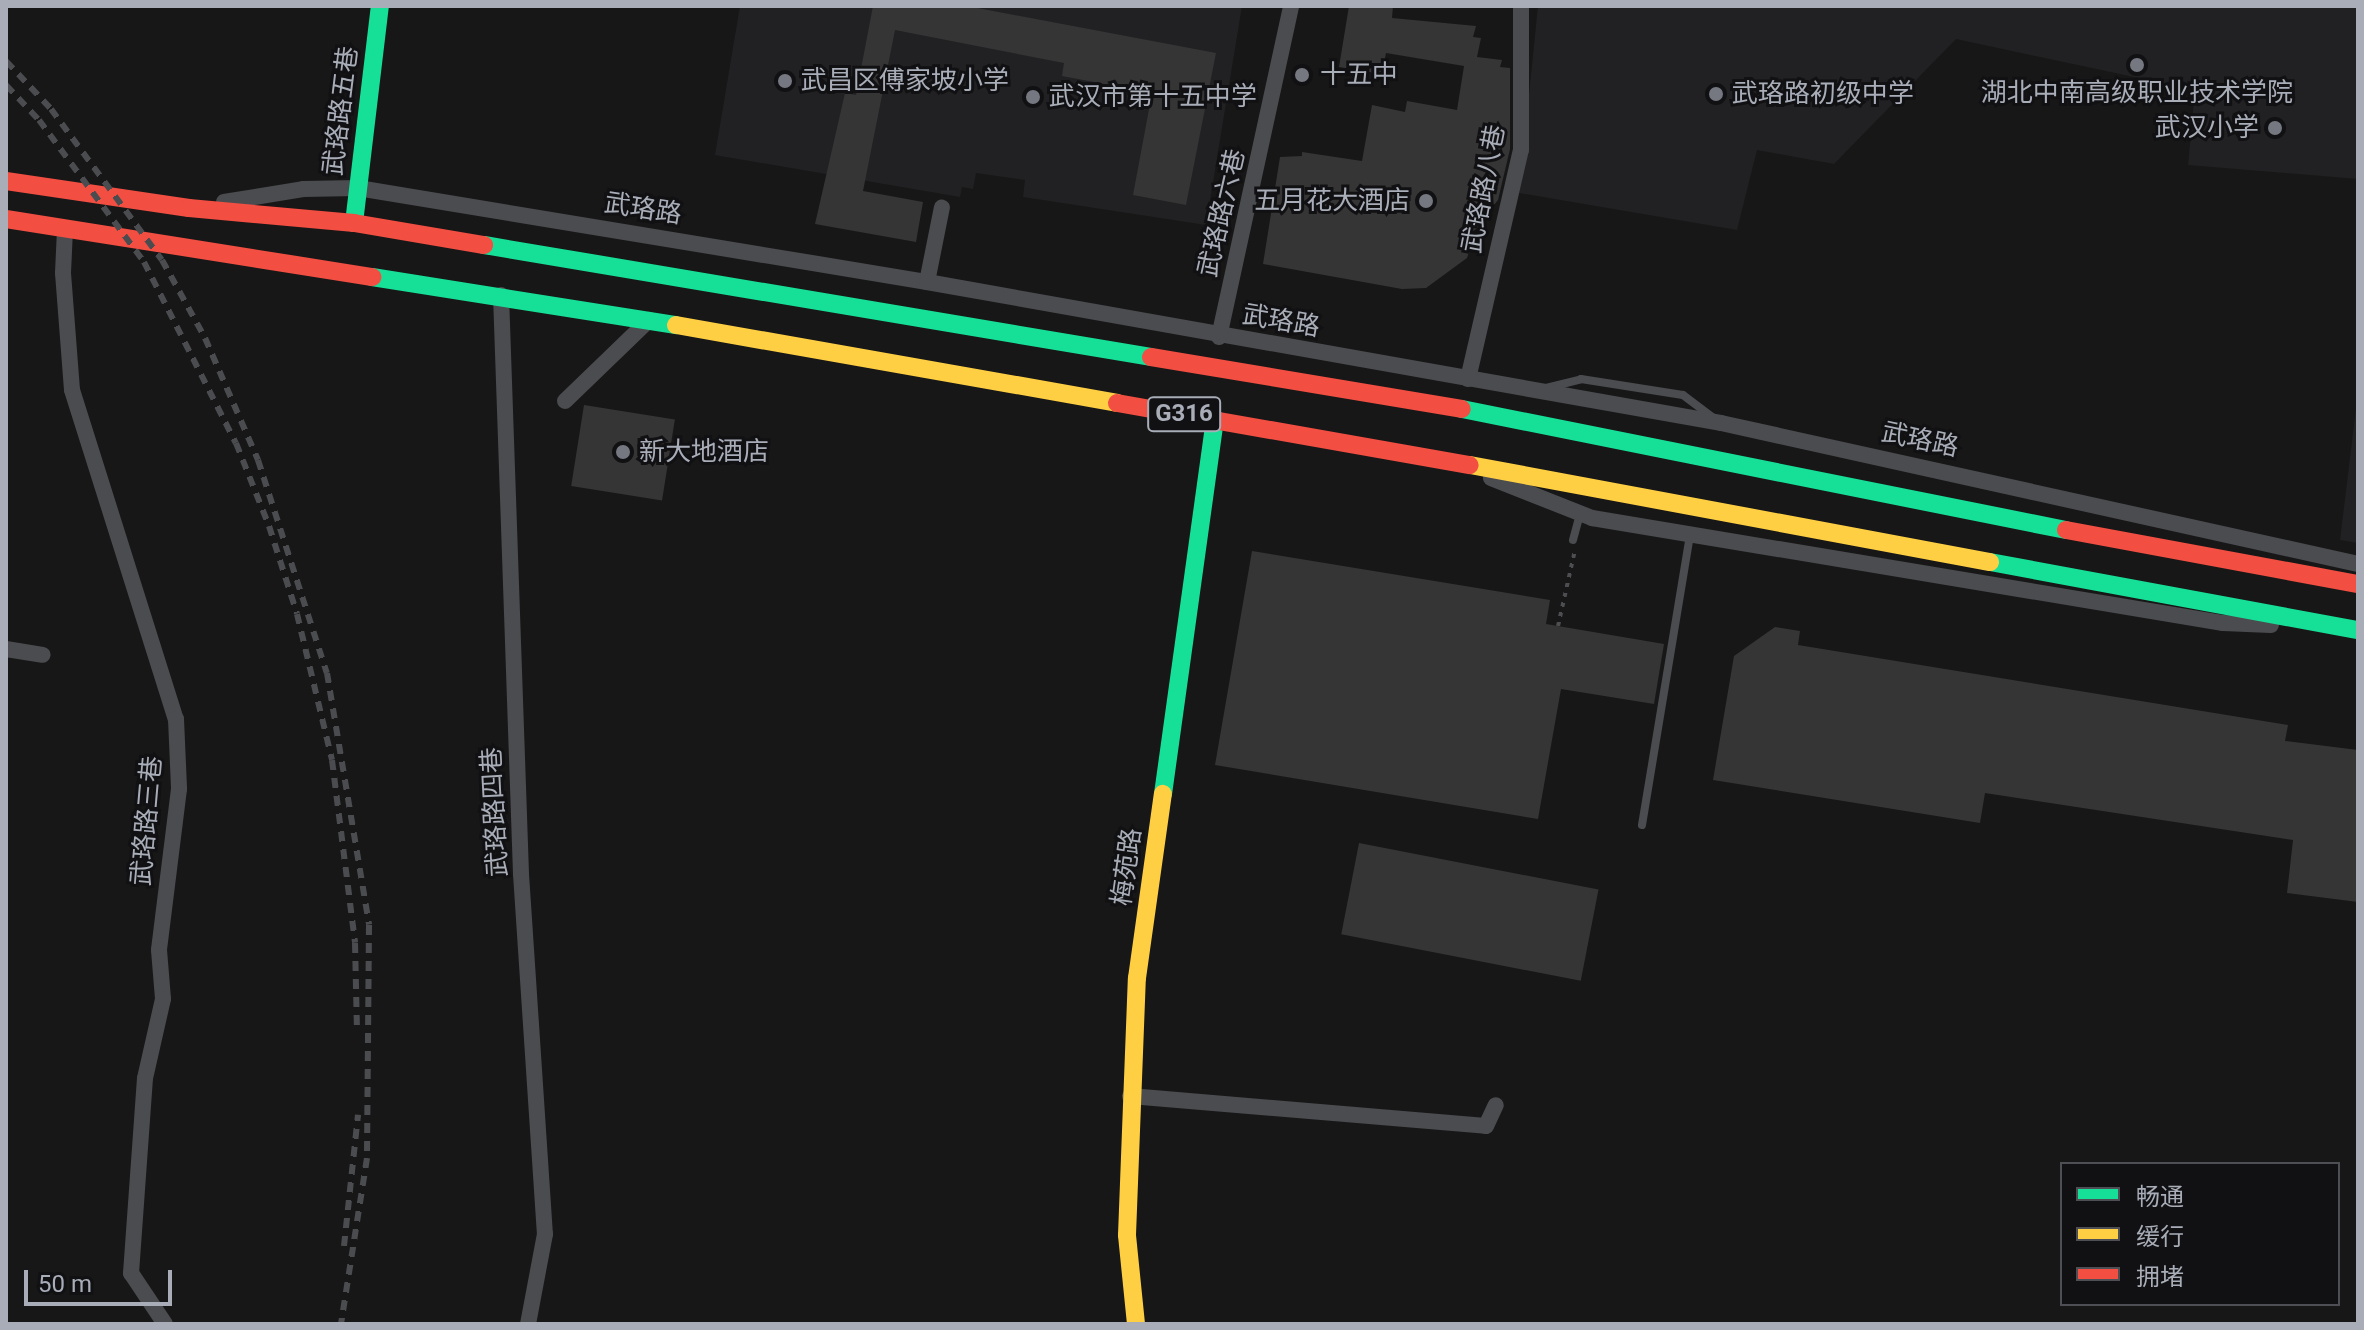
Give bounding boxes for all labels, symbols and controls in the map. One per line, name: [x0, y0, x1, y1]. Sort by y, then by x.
street label: 武珞路五巷: [318, 45, 364, 177]
marker: 湖北中南高级职业技术学院: [2128, 56, 2146, 74]
place label: 十五中: [1320, 59, 1398, 91]
marker: 十五中: [1291, 64, 1313, 86]
place label: 武昌区傅家坡小学: [801, 65, 1009, 97]
marker: 武昌区傅家坡小学: [776, 72, 794, 90]
place label: 湖北中南高级职业技术学院: [1981, 77, 2293, 109]
place label: 武珞路初级中学: [1732, 78, 1914, 110]
place label: 武汉市第十五中学: [1049, 81, 1257, 113]
marker: 武珞路初级中学: [1707, 85, 1725, 103]
marker: 武汉市第十五中学: [1024, 88, 1042, 106]
place label: 武汉小学: [2155, 112, 2259, 144]
marker: 武汉小学: [2266, 119, 2284, 137]
street label: 武珞路八巷: [1456, 122, 1512, 256]
street label: 武珞路六巷: [1192, 146, 1252, 280]
place label: 五月花大酒店: [1254, 185, 1410, 217]
street label: 武珞路: [602, 187, 684, 231]
marker: 五月花大酒店: [1417, 192, 1435, 210]
street label: 武珞路: [1240, 299, 1322, 343]
road number: G316: [1146, 394, 1222, 434]
street label: 武珞路: [1879, 417, 1961, 463]
place label: 新大地酒店: [639, 436, 769, 468]
marker: 新大地酒店: [614, 443, 632, 461]
street label: 武珞路四巷: [476, 746, 514, 878]
street label: 武珞路三巷: [126, 755, 168, 887]
street label: 梅苑路: [1106, 826, 1148, 908]
legend: [2060, 1162, 2340, 1306]
text: 畅通: [2136, 1183, 2184, 1211]
text: 缓行: [2136, 1223, 2184, 1251]
scale bar: [28, 1254, 176, 1304]
text: 拥堵: [2136, 1263, 2184, 1291]
text: 50 m: [38, 1270, 92, 1298]

